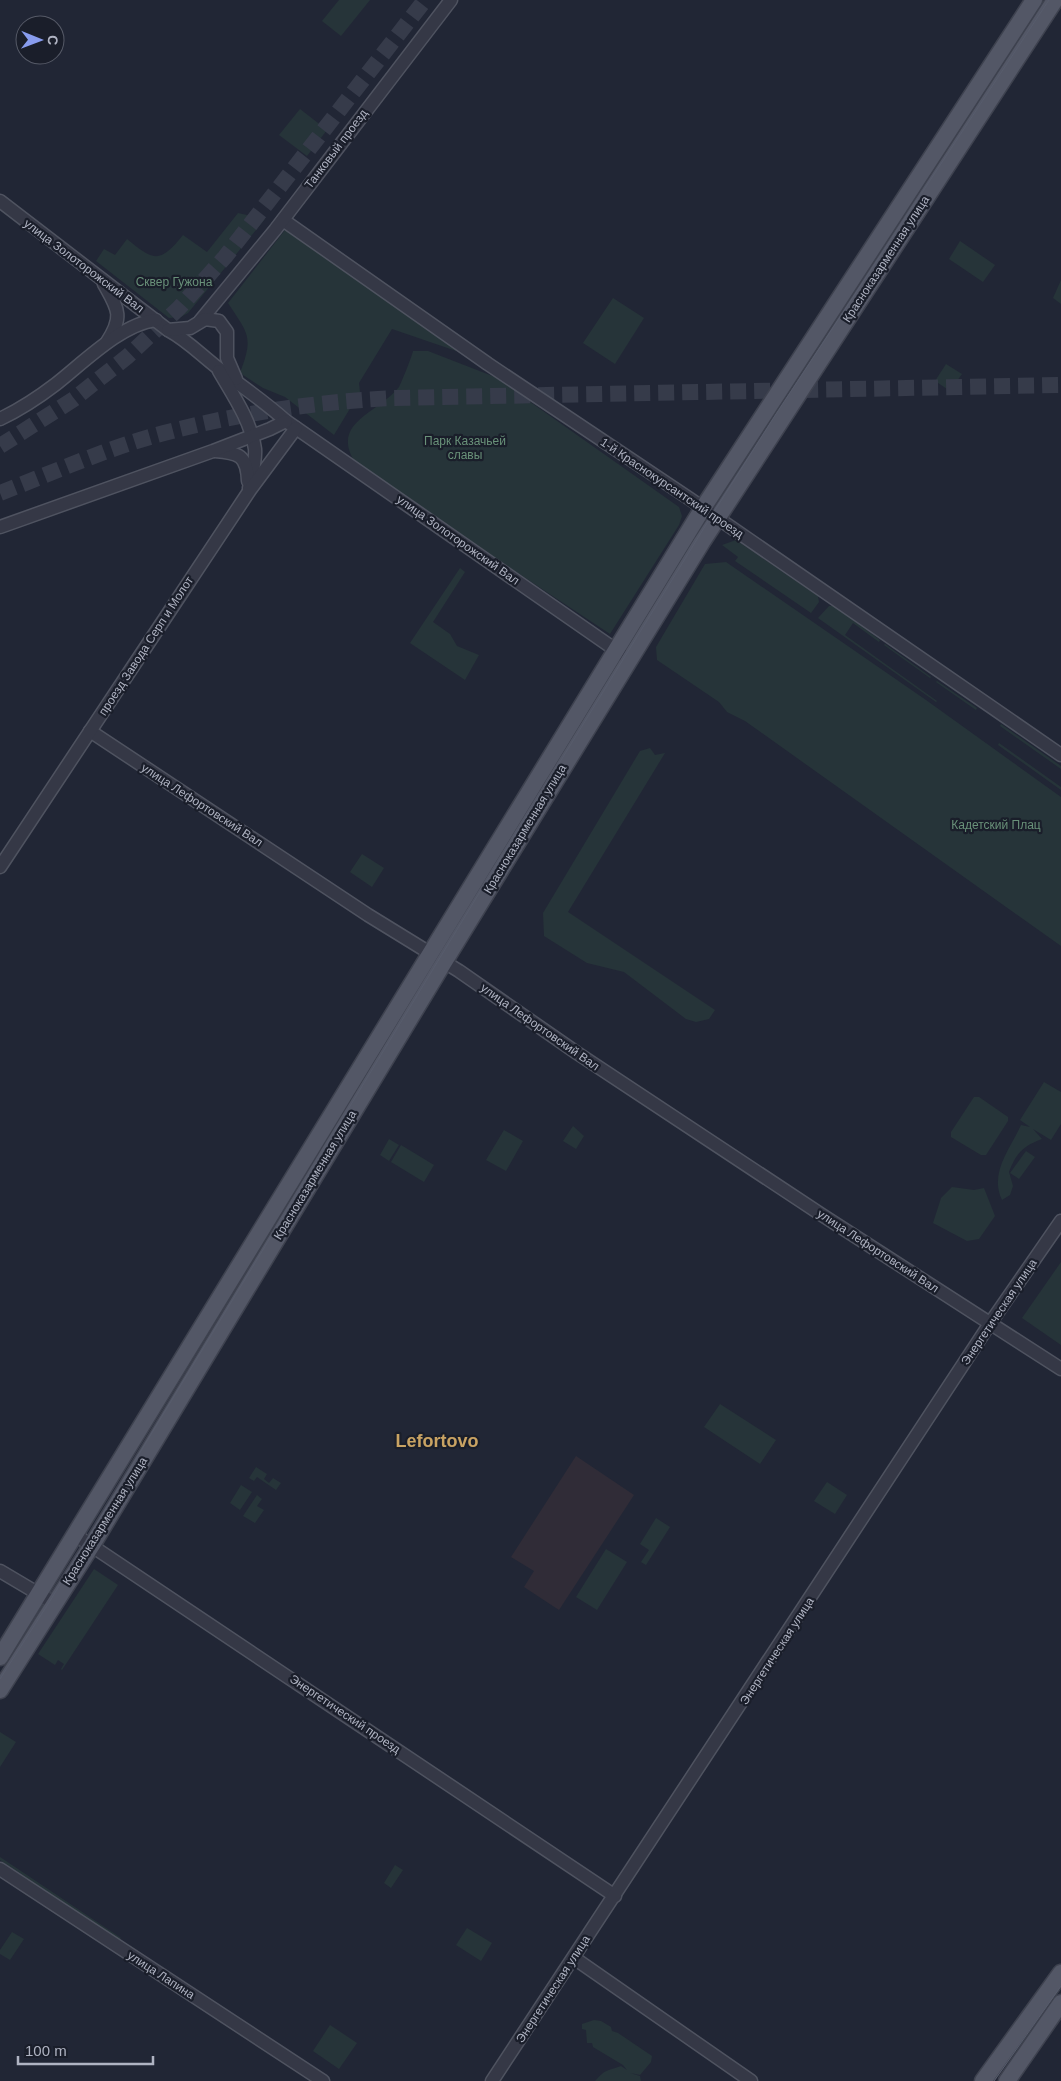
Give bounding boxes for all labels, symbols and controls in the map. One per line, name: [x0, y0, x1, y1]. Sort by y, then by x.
north arrow: [15, 15, 65, 65]
text: С: [45, 35, 61, 45]
street label: Танковый проезд: [302, 107, 370, 191]
street label: Красноказарменная улица: [840, 193, 932, 325]
street label: улица Золоторожский Вал: [21, 216, 147, 316]
park label: Сквер Гужона: [136, 275, 213, 289]
park label: Парк Казачьей славы: [424, 434, 506, 462]
street label: 1-й Краснокурсантский проезд: [598, 435, 746, 541]
street label: улица Золоторожский Вал: [394, 492, 522, 588]
street label: проезд Завода Серп и Молот: [96, 573, 196, 718]
street label: улица Лефортовский Вал: [139, 761, 265, 849]
street label: Красноказарменная улица: [481, 762, 569, 896]
park label: Кадетский Плац: [951, 818, 1041, 832]
street label: улица Лефортовский Вал: [478, 981, 602, 1073]
street label: Красноказарменная улица: [271, 1108, 359, 1242]
street label: улица Лефортовский Вал: [815, 1207, 941, 1295]
street label: Энергетическая улица: [958, 1256, 1040, 1368]
district label: Lefortovo: [396, 1431, 479, 1451]
street label: Красноказарменная улица: [60, 1454, 150, 1588]
street label: Энергетическая улица: [737, 1594, 817, 1707]
street label: Энергетический проезд: [287, 1672, 403, 1756]
street label: Энергетическая улица: [513, 1932, 593, 2045]
street label: улица Лапина: [125, 1948, 198, 2002]
scale bar: [18, 2034, 152, 2066]
text: 100 m: [25, 2042, 67, 2059]

